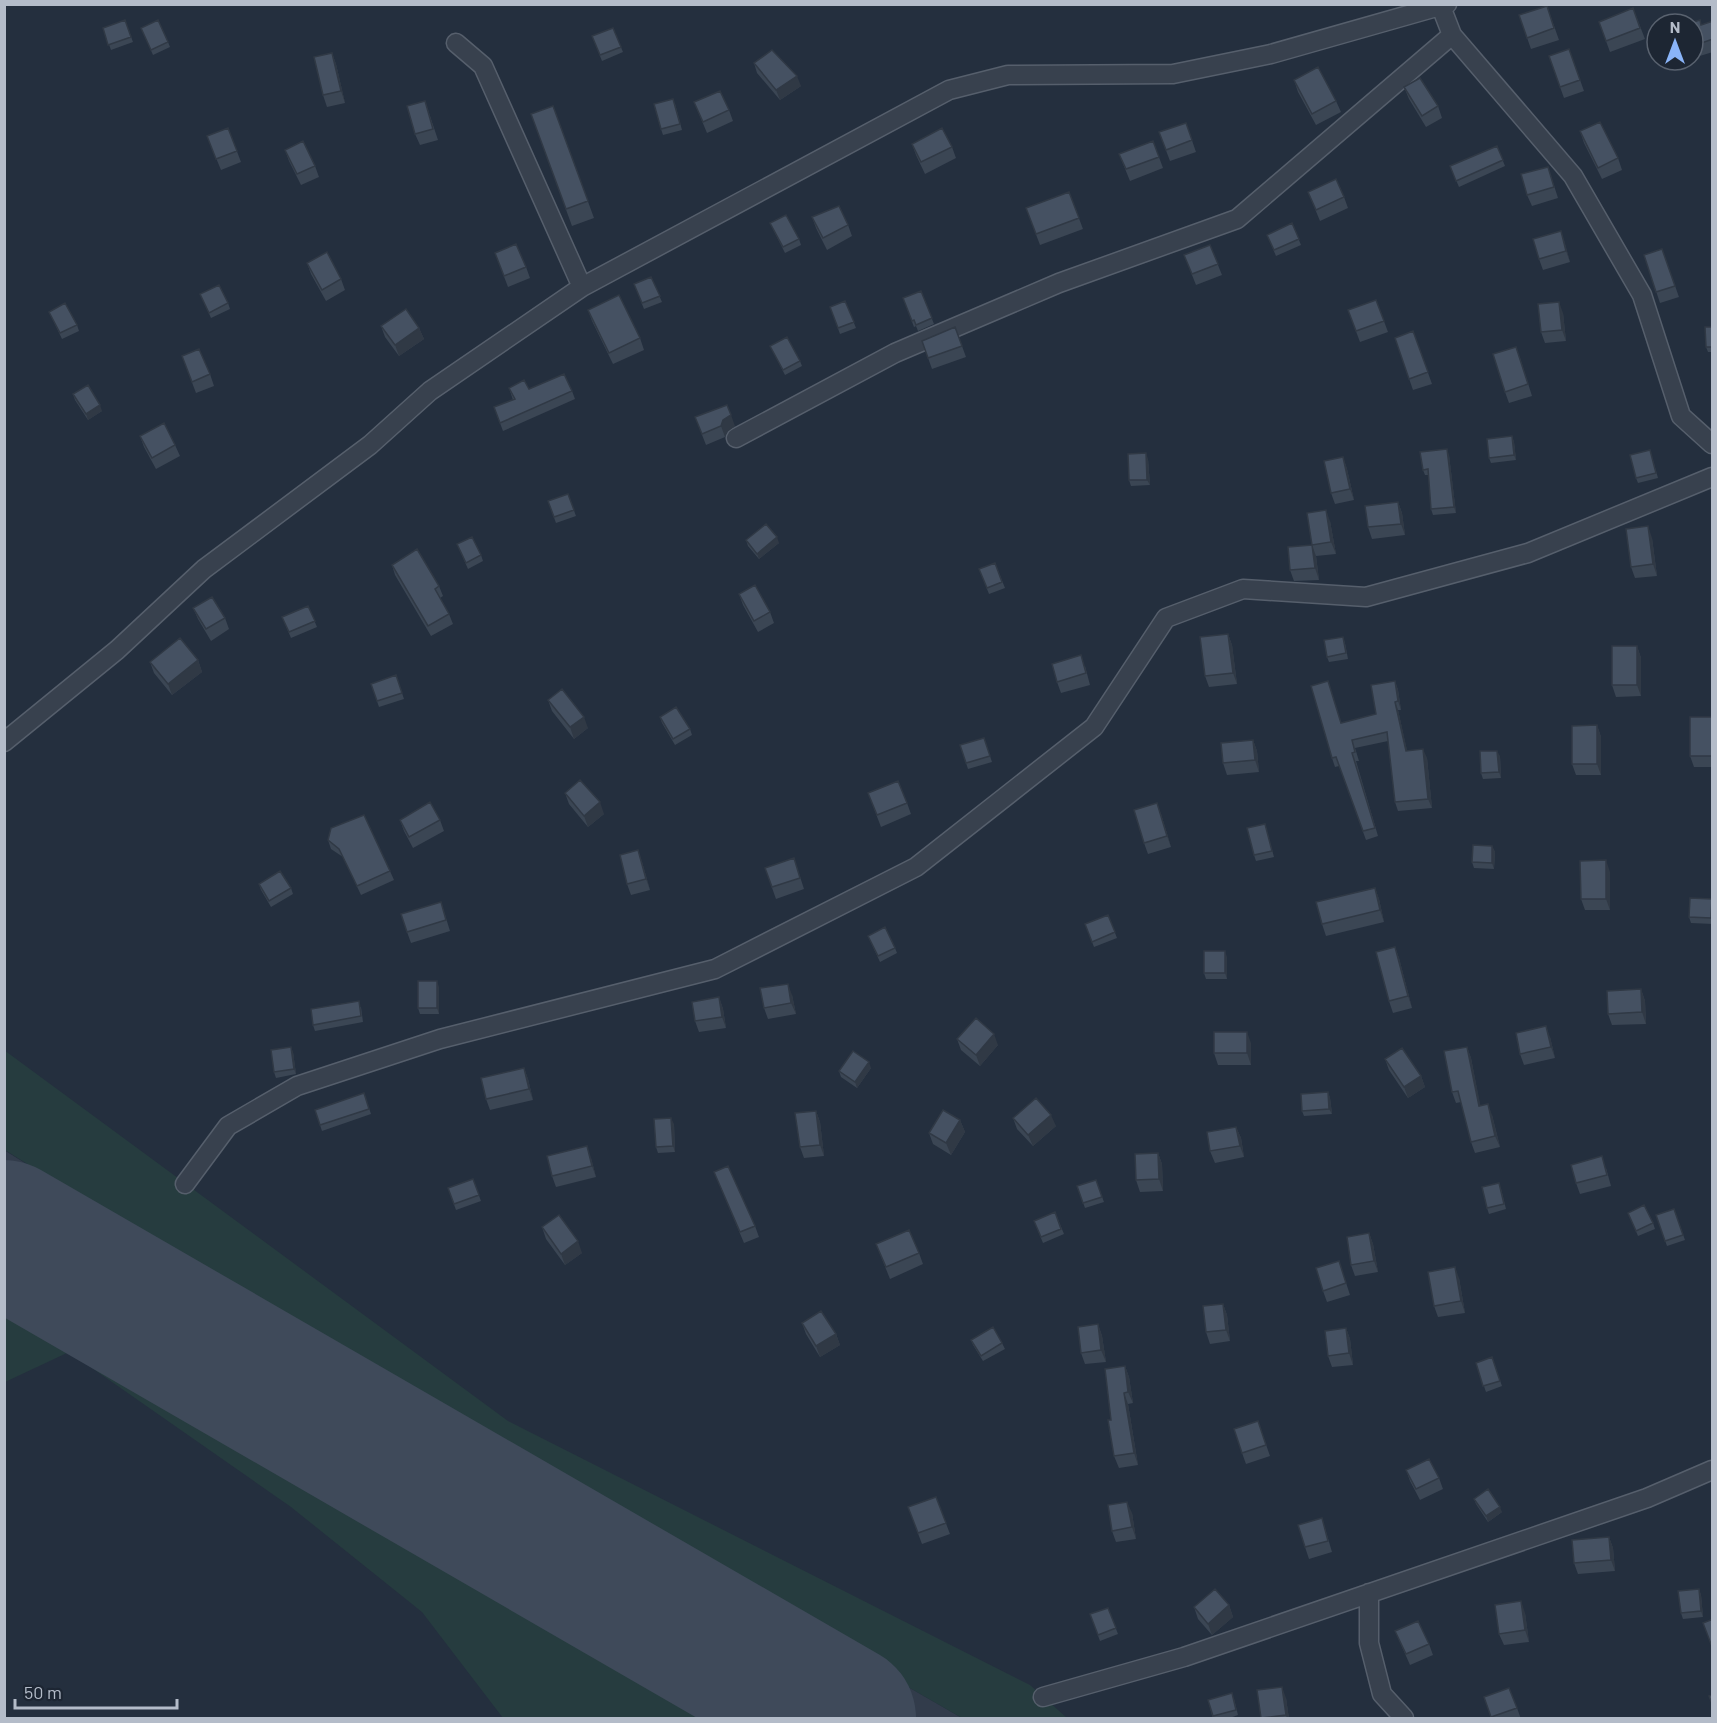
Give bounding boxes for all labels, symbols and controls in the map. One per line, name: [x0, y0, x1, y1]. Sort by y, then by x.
north arrow: [1645, 12, 1705, 72]
text: N: [1670, 17, 1680, 36]
scale bar: [15, 1672, 177, 1710]
text: 50 m: [24, 1681, 62, 1703]

